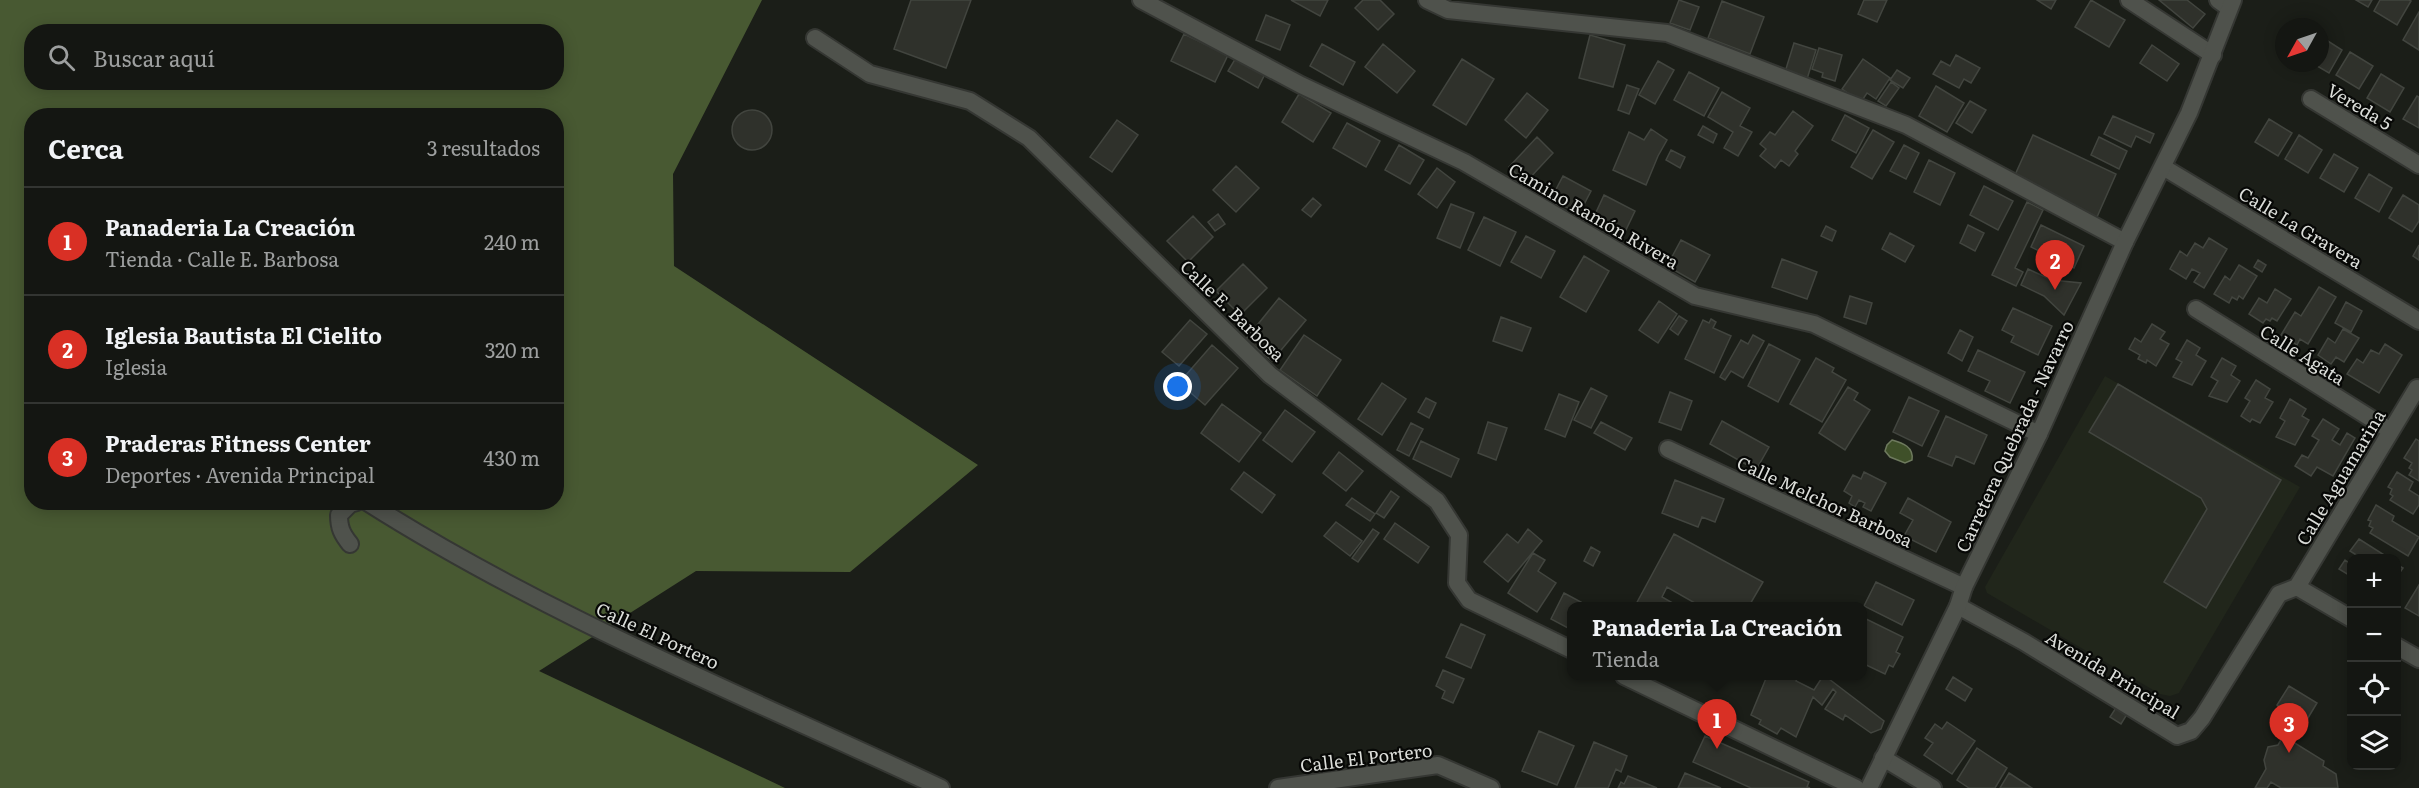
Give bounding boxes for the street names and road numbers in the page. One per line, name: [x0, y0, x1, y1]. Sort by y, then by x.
street label: Vereda 5: [2322, 76, 2398, 136]
street label: Camino Ramón Rivera: [1504, 155, 1685, 275]
street label: Calle La Gravera: [2234, 179, 2368, 275]
street label: Calle E. Barbosa: [1174, 253, 1292, 367]
street label: Carretera Quebrada - Navarro: [1948, 315, 2080, 557]
street label: Calle Ágata: [2255, 317, 2351, 391]
street label: Calle Aguamarina: [2289, 404, 2391, 550]
street label: Calle Melchor Barbosa: [1733, 448, 1918, 554]
street label: Calle El Portero: [592, 595, 724, 675]
street label: Avenida Principal: [2041, 623, 2185, 725]
street label: Calle El Portero: [1298, 736, 1434, 778]

